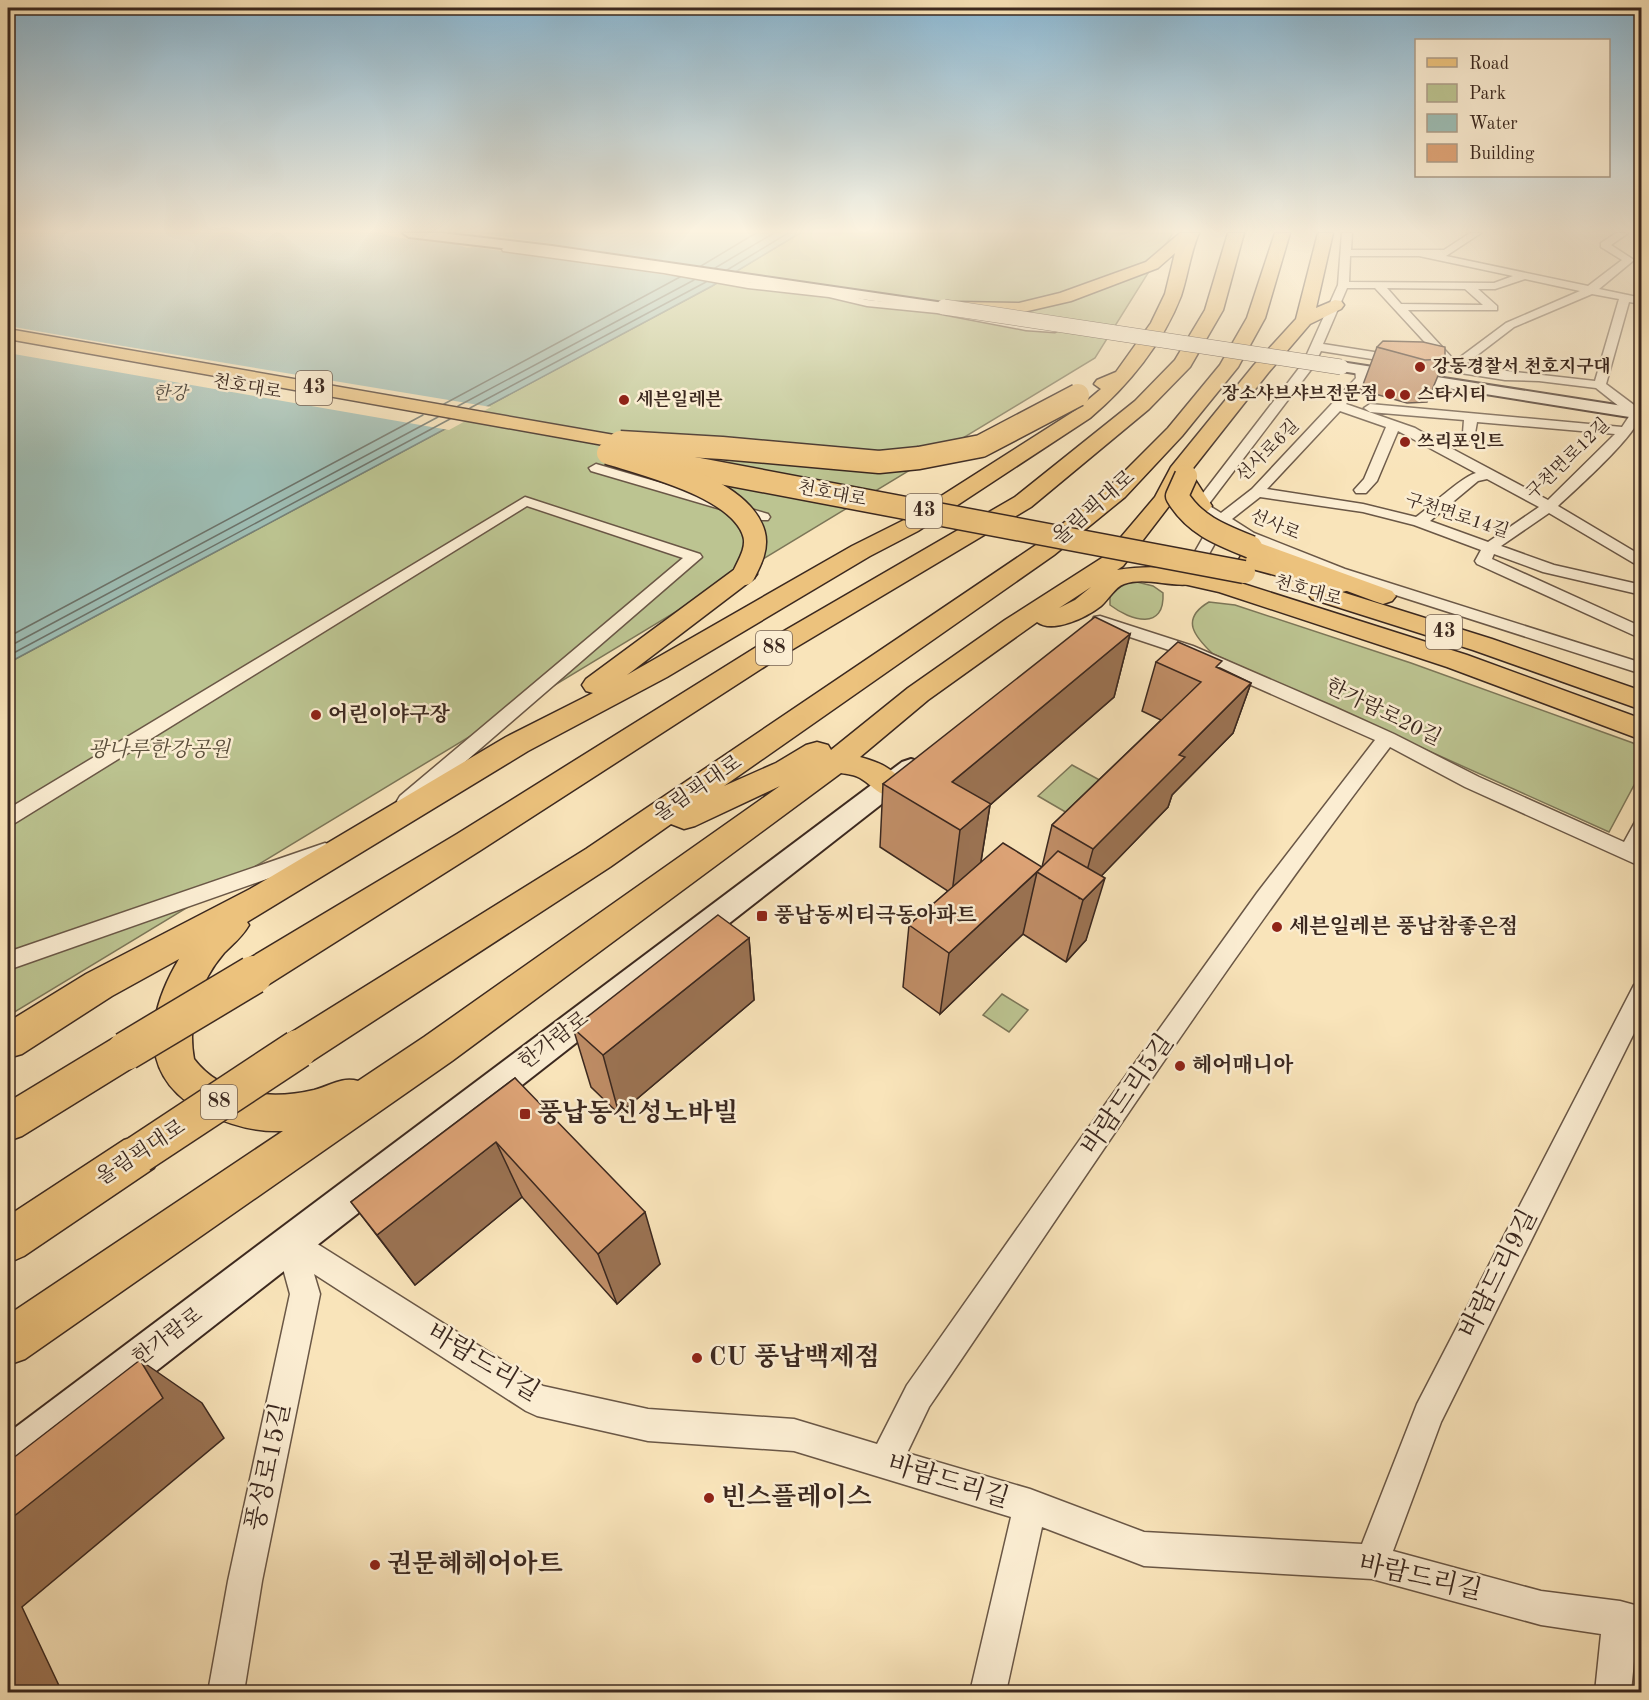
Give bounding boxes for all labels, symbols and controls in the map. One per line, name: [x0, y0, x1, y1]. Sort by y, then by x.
legend: [1415, 39, 1610, 177]
text: Road: [1469, 55, 1509, 73]
text: Park: [1469, 85, 1506, 103]
text: Water: [1469, 115, 1518, 133]
text: Building: [1469, 145, 1535, 163]
place label: 강동경찰서 천호지구대: [1432, 356, 1611, 376]
marker: 강동경찰서 천호지구대: [1413, 360, 1427, 374]
street label: 천호대로: [211, 370, 283, 402]
road number: 43: [296, 371, 332, 405]
water label: 한강: [153, 383, 190, 403]
place label: 장소샤브샤브전문점: [1222, 383, 1378, 403]
place label: 스타시티: [1417, 384, 1487, 404]
marker: 장소샤브샤브전문점: [1383, 387, 1397, 401]
marker: 스타시티: [1398, 388, 1412, 402]
place label: 세븐일레븐: [636, 389, 723, 409]
marker: 세븐일레븐: [617, 393, 631, 407]
street label: 구천면로12길: [1522, 414, 1613, 503]
street label: 선사로6길: [1233, 416, 1303, 486]
place label: 쓰리포인트: [1417, 431, 1505, 451]
marker: 쓰리포인트: [1398, 435, 1412, 449]
street label: 올림픽대로: [1048, 465, 1139, 549]
street label: 천호대로: [796, 477, 868, 509]
street label: 구천면로14길: [1403, 490, 1511, 541]
road number: 43: [906, 494, 942, 528]
street label: 선사로: [1247, 506, 1303, 543]
street label: 천호대로: [1272, 571, 1344, 609]
road number: 43: [1426, 615, 1462, 649]
road number: 88: [756, 631, 792, 665]
street label: 한가람로20길: [1322, 674, 1445, 750]
place label: 어린이야구장: [328, 702, 450, 726]
marker: 어린이야구장: [309, 708, 323, 722]
park label: 광나루한강공원: [88, 738, 232, 761]
street label: 올림픽대로: [649, 750, 746, 826]
place label: 풍납동씨티극동아파트: [774, 903, 977, 927]
marker: 풍납동씨티극동아파트: [755, 909, 769, 923]
place label: 세븐일레븐 풍납참좋은점: [1289, 914, 1518, 938]
marker: 세븐일레븐 풍납참좋은점: [1270, 920, 1284, 934]
street label: 한가람로: [514, 1007, 593, 1074]
street label: 바람드리5길: [1075, 1029, 1179, 1160]
place label: 헤어매니아: [1192, 1053, 1294, 1077]
marker: 헤어매니아: [1173, 1059, 1187, 1073]
road number: 88: [201, 1085, 237, 1119]
place label: 풍납동신성노바빌: [537, 1098, 738, 1127]
marker: 풍납동신성노바빌: [518, 1107, 532, 1121]
street label: 올림픽대로: [92, 1115, 189, 1189]
street label: 바람드리9길: [1454, 1205, 1543, 1343]
street label: 한가람로: [128, 1303, 207, 1370]
street label: 바람드리길: [422, 1318, 545, 1406]
place label: CU 풍납백제점: [709, 1342, 880, 1371]
marker: CU 풍납백제점: [690, 1351, 704, 1365]
street label: 풍성로15길: [241, 1400, 295, 1534]
street label: 바람드리길: [884, 1449, 1012, 1513]
place label: 빈스플레이스: [721, 1482, 872, 1511]
marker: 빈스플레이스: [702, 1491, 716, 1505]
place label: 권문혜헤어아트: [387, 1549, 563, 1578]
street label: 바람드리길: [1356, 1549, 1485, 1605]
marker: 권문혜헤어아트: [368, 1558, 382, 1572]

